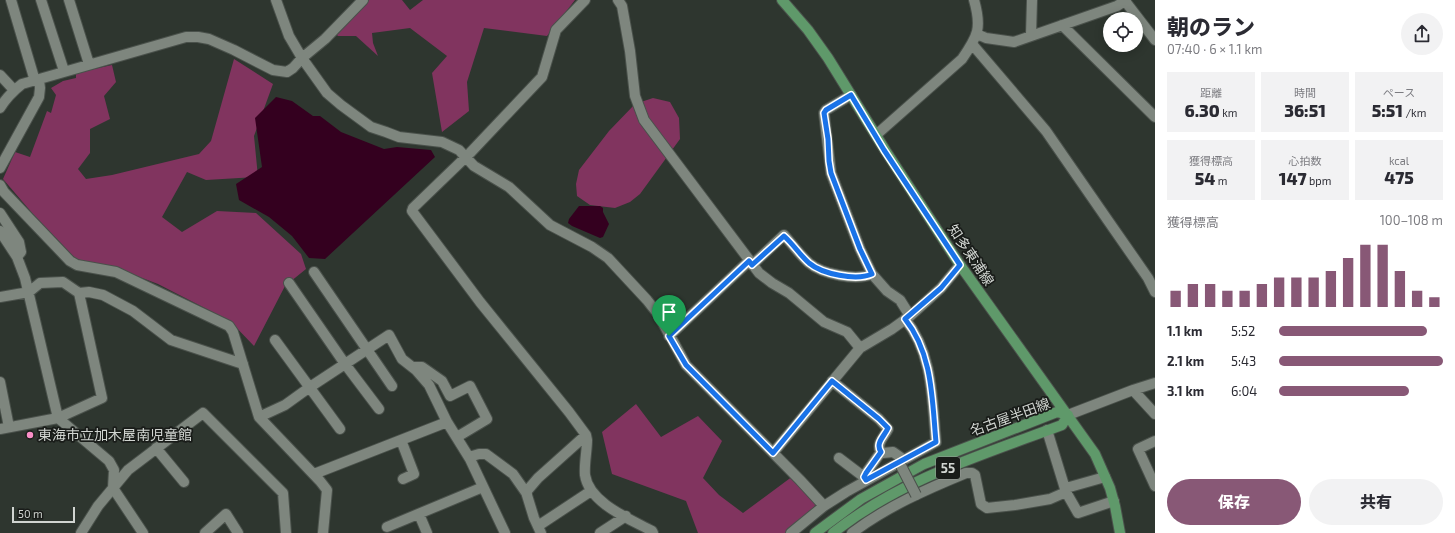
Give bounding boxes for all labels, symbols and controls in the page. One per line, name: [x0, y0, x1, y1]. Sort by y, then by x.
map controls: [1103, 12, 1143, 52]
button: locate: [1103, 12, 1143, 52]
text: 朝のラン: [1167, 13, 1255, 39]
button: share: [1401, 13, 1443, 55]
text: 07:40 · 6 × 1.1 km: [1167, 41, 1262, 57]
text: 距離: [1200, 86, 1222, 99]
text: 時間: [1294, 86, 1316, 99]
text: ペース: [1383, 86, 1415, 99]
text: 6.30: [1185, 100, 1220, 120]
text: 36:51: [1284, 100, 1326, 120]
text: 5:51: [1372, 100, 1403, 120]
text: km: [1220, 106, 1237, 119]
text: /km: [1403, 106, 1426, 119]
text: 獲得標高: [1189, 154, 1233, 167]
text: 心拍数: [1289, 154, 1322, 167]
text: kcal: [1389, 154, 1409, 167]
text: 475: [1384, 167, 1414, 187]
text: 54: [1195, 168, 1215, 188]
text: 147: [1279, 168, 1307, 188]
text: m: [1215, 174, 1227, 187]
text: bpm: [1307, 174, 1331, 187]
text: 100–108 m: [1380, 212, 1443, 228]
text: 獲得標高: [1167, 214, 1219, 230]
street label: 知多東浦線: [945, 221, 998, 288]
pin: [652, 295, 686, 336]
icon: arrive: [658, 301, 680, 323]
text: 1.1 km: [1167, 323, 1202, 339]
text: 5:52: [1231, 323, 1255, 339]
text: 2.1 km: [1167, 353, 1204, 369]
text: 5:43: [1231, 353, 1256, 369]
text: 3.1 km: [1167, 383, 1204, 399]
text: 6:04: [1231, 383, 1257, 399]
street label: 名古屋半田線: [967, 394, 1052, 439]
place label: 東海市立加木屋南児童館: [38, 426, 192, 443]
marker: 東海市立加木屋南児童館: [25, 430, 35, 440]
road number: 55: [936, 457, 960, 479]
button: 保存: [1167, 479, 1301, 525]
button: 共有: [1309, 479, 1443, 525]
scale bar: [12, 505, 75, 524]
text: 50 m: [18, 507, 43, 520]

